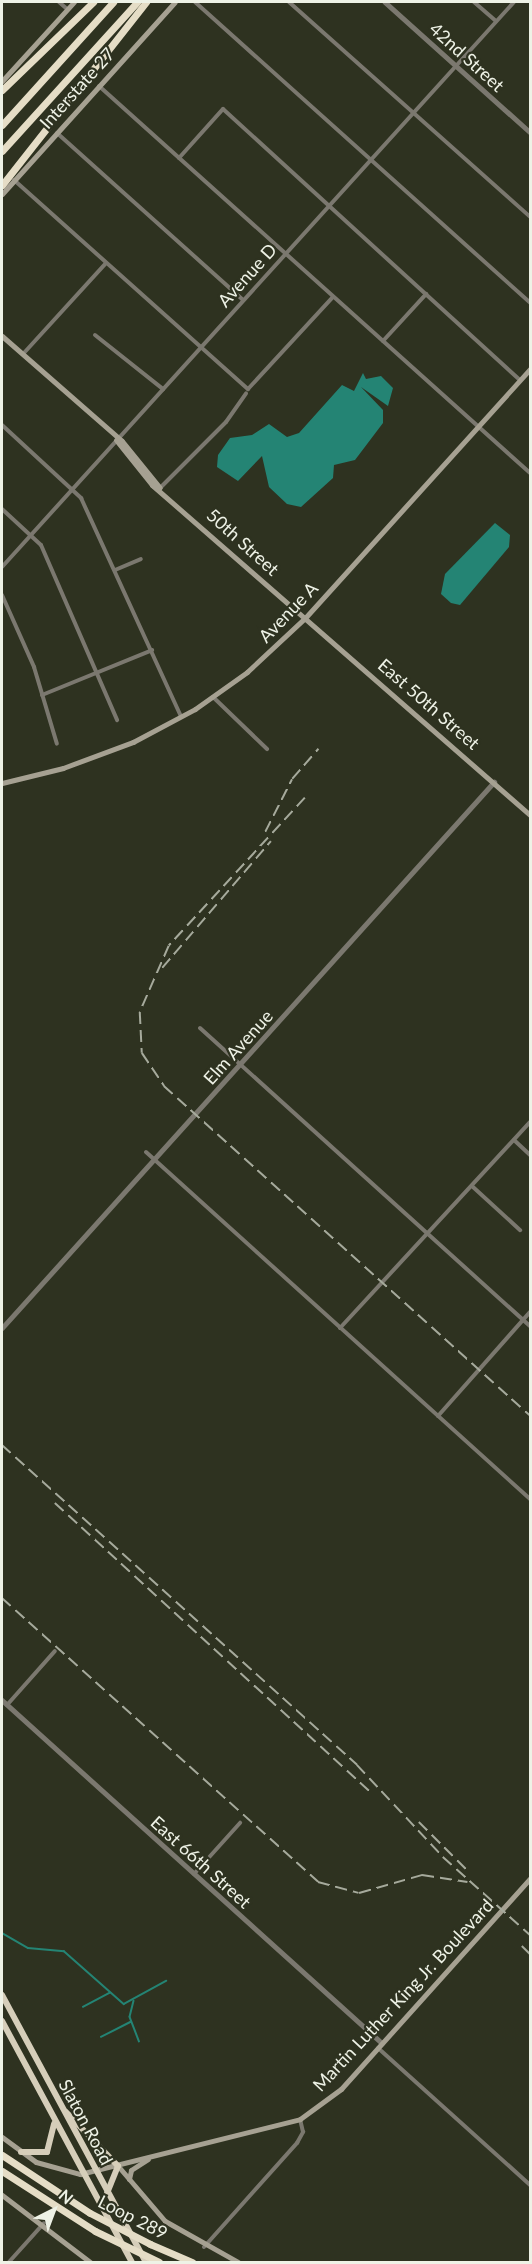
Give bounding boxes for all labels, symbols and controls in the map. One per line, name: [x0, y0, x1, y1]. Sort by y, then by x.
street label: 42nd Street: [425, 18, 509, 96]
street label: Interstate 27: [35, 43, 119, 133]
street label: Avenue D: [213, 239, 281, 311]
street label: 50th Street: [203, 504, 283, 580]
street label: Avenue A: [254, 577, 322, 647]
street label: East 50th Street: [374, 654, 484, 754]
street label: Elm Avenue: [199, 1005, 277, 1089]
street label: East 66th Street: [146, 1811, 256, 1913]
street label: Martin Luther King Jr. Boulevard: [308, 1894, 498, 2096]
street label: Slaton Road: [54, 2075, 118, 2169]
north arrow: [24, 2180, 84, 2240]
text: N: [55, 2185, 77, 2207]
street label: Loop 289: [95, 2190, 171, 2244]

